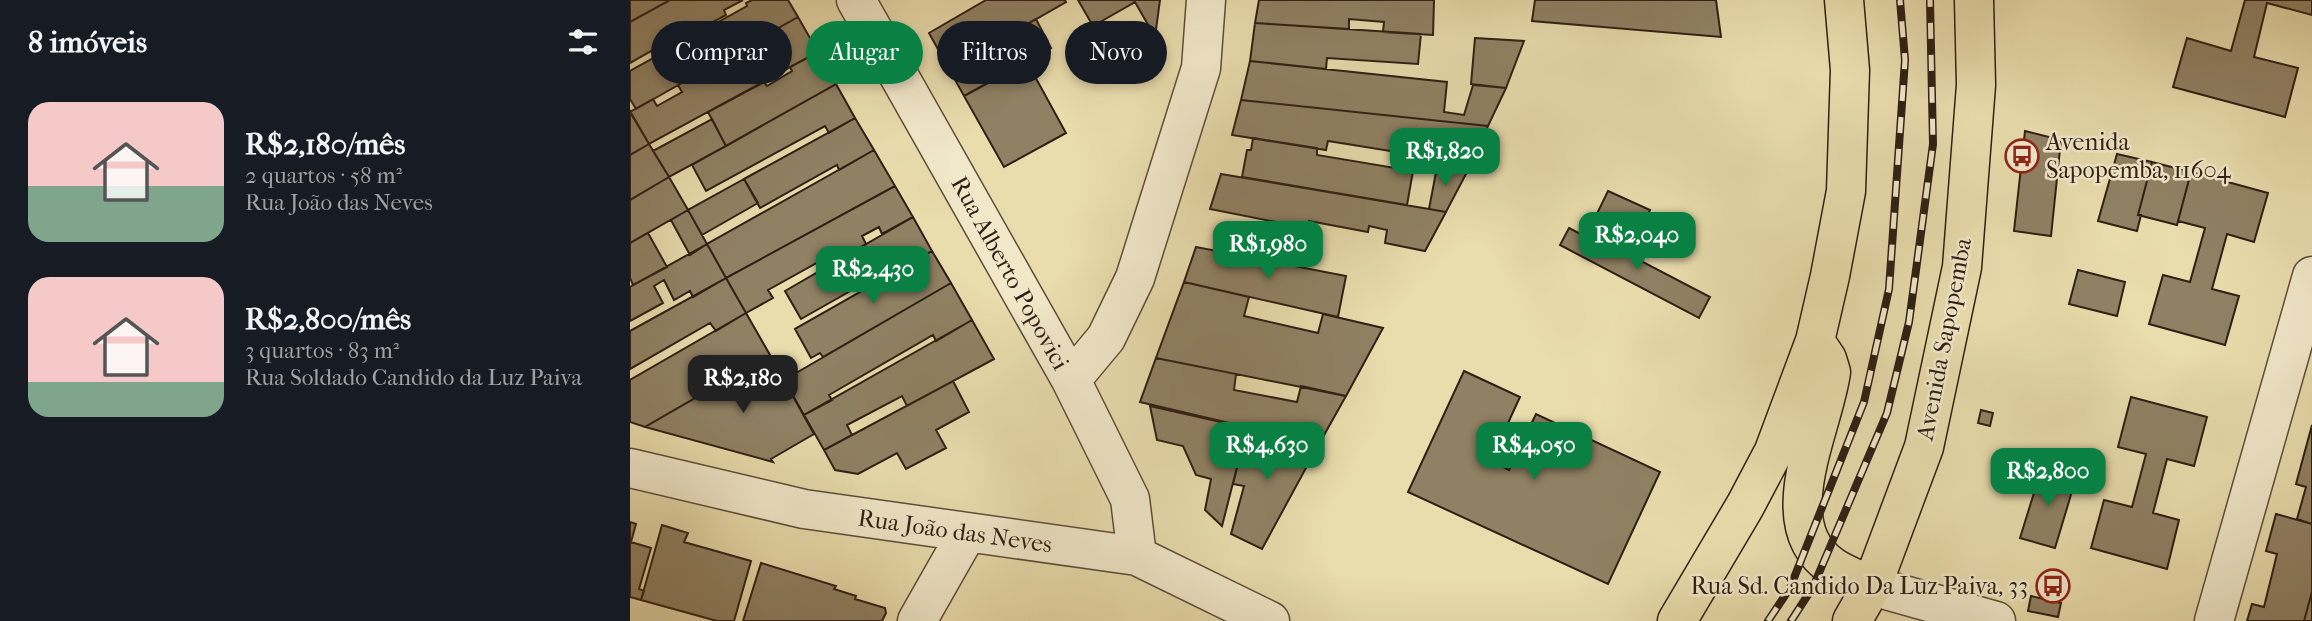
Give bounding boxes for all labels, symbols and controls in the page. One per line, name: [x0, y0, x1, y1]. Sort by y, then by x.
chip: Comprar: [651, 21, 792, 84]
chip: Alugar: [806, 21, 923, 84]
chip: Filtros: [937, 21, 1051, 84]
chip: Novo: [1065, 21, 1167, 84]
icon: filters: [564, 23, 602, 61]
text: 8 imóveis: [28, 25, 147, 60]
text: R$2,180/mês: [245, 127, 405, 162]
pin: R$1,820: [1380, 128, 1510, 188]
place label: Avenida Sapopemba, 11604: [2045, 128, 2231, 184]
icon: home: [84, 130, 168, 214]
text: R$1,820: [1406, 137, 1484, 164]
bus stop icon: Avenida Sapopemba, 11604: [2003, 137, 2041, 175]
text: 2 quartos · 58 m²: [245, 162, 402, 189]
street label: Rua Alberto Popovici: [945, 171, 1075, 375]
text: Rua João das Neves: [245, 189, 433, 216]
pin: R$2,040: [1572, 212, 1702, 272]
text: R$2,040: [1595, 221, 1679, 248]
pin: R$1,980: [1203, 222, 1333, 281]
text: R$1,980: [1229, 230, 1307, 257]
street label: Avenida Sapopemba: [1910, 234, 1978, 444]
pin: R$2,430: [808, 246, 938, 306]
text: R$2,430: [832, 255, 914, 282]
text: R$2,800/mês: [245, 302, 411, 337]
icon: home: [84, 305, 168, 389]
text: 3 quartos · 83 m²: [245, 337, 399, 364]
pin: R$2,180: [678, 356, 808, 415]
text: Rua Soldado Candido da Luz Paiva: [245, 364, 582, 391]
text: R$2,180: [704, 364, 782, 391]
pin: R$4,630: [1202, 422, 1332, 482]
pin: R$4,050: [1469, 422, 1599, 482]
text: R$4,630: [1226, 431, 1308, 458]
text: R$4,050: [1492, 431, 1576, 458]
pin: R$2,800: [1983, 448, 2113, 508]
text: R$2,800: [2007, 457, 2089, 484]
street label: Rua João das Neves: [856, 504, 1054, 559]
bus stop icon: Rua Sd. Candido Da Luz Paiva, 33: [2034, 567, 2072, 605]
place label: Rua Sd. Candido Da Luz Paiva, 33: [1691, 572, 2028, 600]

